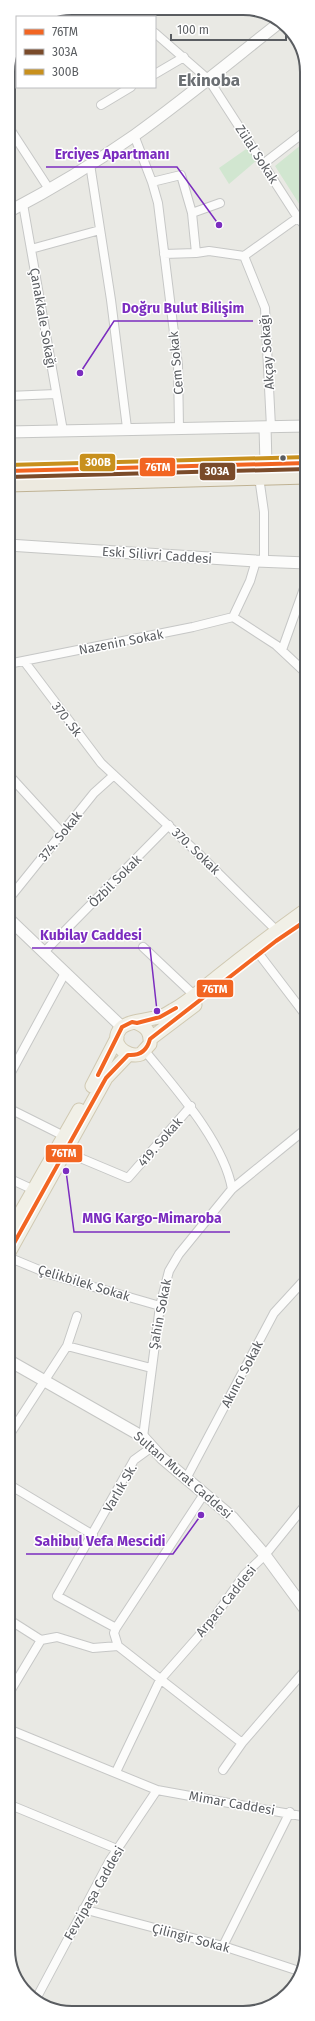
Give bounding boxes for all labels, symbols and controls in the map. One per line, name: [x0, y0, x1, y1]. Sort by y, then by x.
legend: [16, 16, 156, 88]
scale bar: [171, 16, 286, 42]
text: 100 m: [177, 23, 209, 37]
text: 76TM: [52, 25, 78, 39]
text: 303A: [52, 45, 78, 59]
text: 300B: [52, 65, 79, 79]
district label: Ekinoba: [178, 70, 240, 91]
street label: Zülal Sokak: [232, 122, 282, 186]
callout: Erciyes Apartmanı: [46, 141, 177, 167]
text: Erciyes Apartmanı: [55, 146, 169, 163]
street label: Çanakkale Sokağı: [27, 267, 59, 369]
callout: Doğru Bulut Bilişim: [114, 295, 253, 321]
text: Doğru Bulut Bilişim: [122, 300, 245, 318]
street label: Akçay Sokağı: [257, 314, 277, 390]
street label: Cem Sokak: [166, 330, 186, 395]
line badge: 300B: [79, 453, 116, 472]
unlabelled marker: [278, 453, 288, 463]
text: 300B: [84, 456, 111, 469]
line badge: 76TM: [139, 457, 176, 477]
text: 76TM: [146, 461, 171, 474]
line badge: 303A: [199, 462, 236, 481]
text: 303A: [204, 465, 230, 478]
street label: Eski Silivri Caddesi: [102, 544, 212, 566]
street label: Nazenin Sokak: [77, 626, 165, 658]
street label: 370 .Sk: [49, 699, 85, 739]
street label: 374. Sokak: [35, 808, 85, 864]
street label: 370. Sokak: [169, 825, 223, 878]
street label: Özbil Sokak: [85, 851, 145, 910]
callout: Kubilay Caddesi: [32, 922, 150, 948]
text: Kubilay Caddesi: [40, 927, 142, 944]
line badge: 76TM: [196, 979, 234, 998]
text: 76TM: [203, 983, 228, 996]
street label: 419. Sokak: [135, 1114, 186, 1170]
line badge: 76TM: [45, 1144, 83, 1163]
text: 76TM: [52, 1147, 77, 1160]
callout: MNG Kargo-Mimaroba: [74, 1206, 230, 1232]
text: MNG Kargo-Mimaroba: [82, 1210, 222, 1227]
street label: Çelikbilek Sokak: [36, 1262, 132, 1304]
street label: Şahin Sokak: [146, 1277, 174, 1350]
street label: Akıncı Sokak: [218, 1338, 266, 1410]
street label: Sultan Murat Caddesi: [131, 1428, 235, 1522]
street label: Varlık Sk.: [100, 1461, 140, 1515]
callout: Sahibul Vefa Mescidi: [26, 1528, 173, 1554]
text: Sahibul Vefa Mescidi: [34, 1533, 166, 1550]
street label: Arpacı Caddesi: [193, 1562, 259, 1640]
street label: Mimar Caddesi: [188, 1788, 276, 1818]
street label: Fevzipaşa Caddesi: [61, 1843, 127, 1943]
street label: Çilingir Sokak: [151, 1920, 232, 1956]

